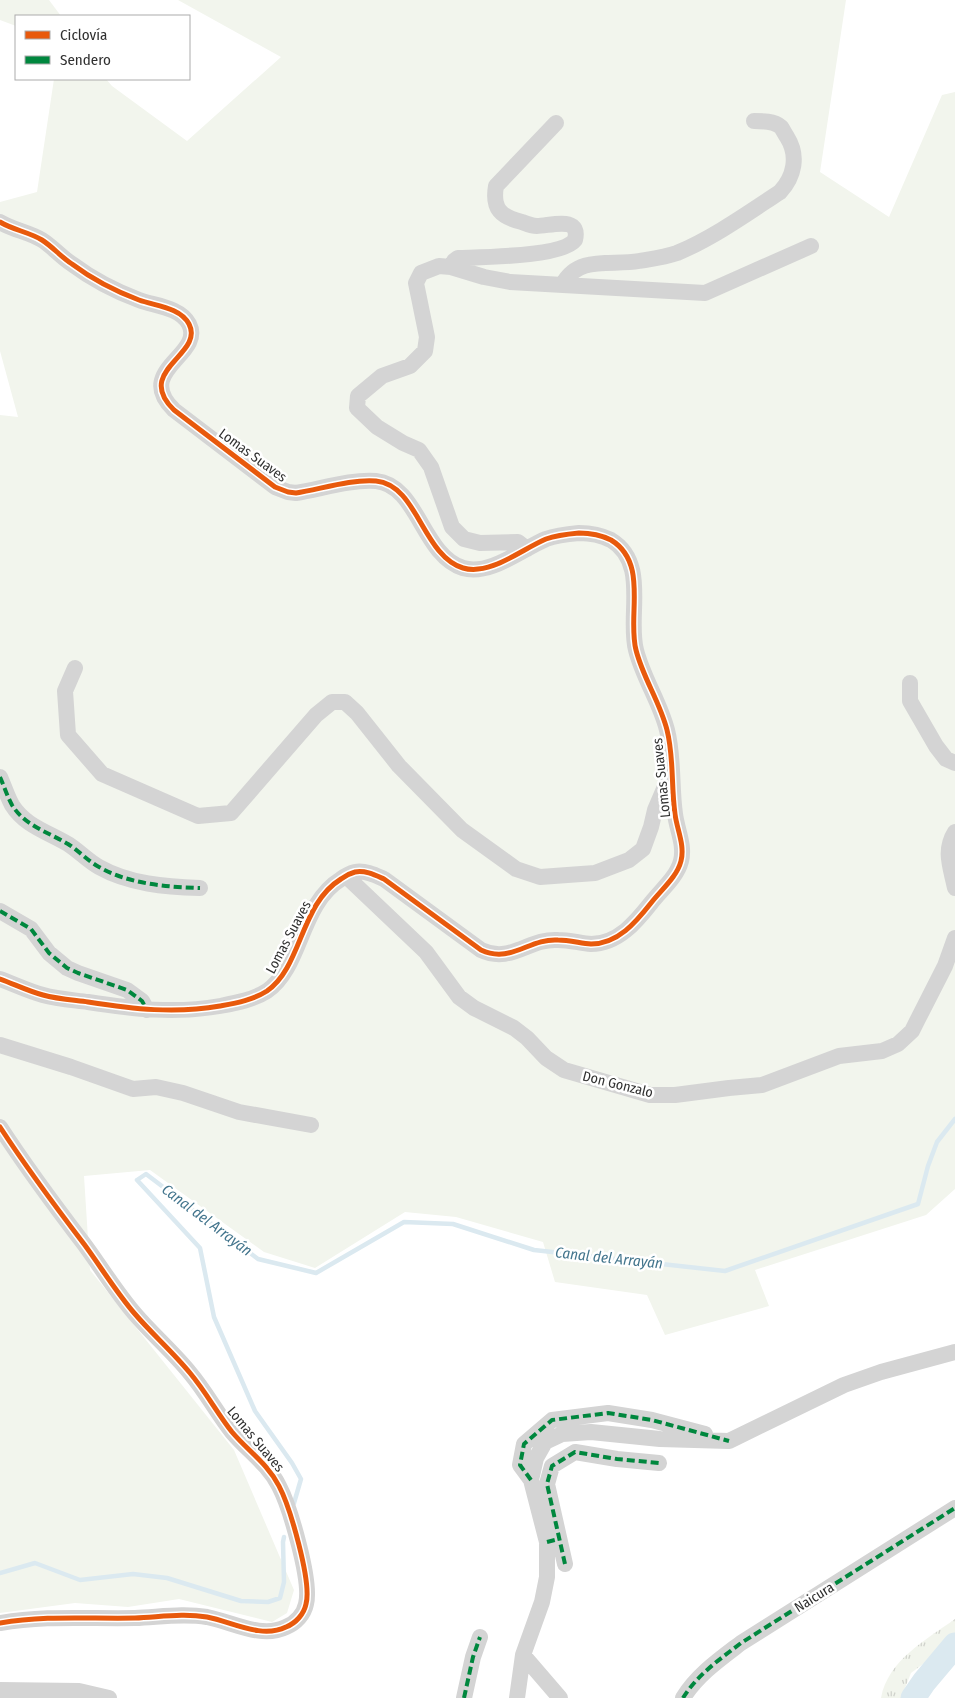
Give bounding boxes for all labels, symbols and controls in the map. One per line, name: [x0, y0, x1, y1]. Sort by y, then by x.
legend: [15, 15, 190, 80]
text: Ciclovía: [60, 26, 107, 44]
text: Sendero: [60, 51, 111, 69]
street label: Lomas Suaves: [215, 425, 290, 486]
street label: Lomas Suaves: [649, 737, 674, 819]
street label: Lomas Suaves: [262, 898, 315, 977]
street label: Don Gonzalo: [581, 1068, 655, 1101]
water label: Canal del Arrayán: [158, 1180, 256, 1260]
water label: Canal del Arrayán: [554, 1243, 664, 1273]
street label: Lomas Suaves: [223, 1403, 288, 1475]
street label: Naicura: [791, 1579, 837, 1616]

